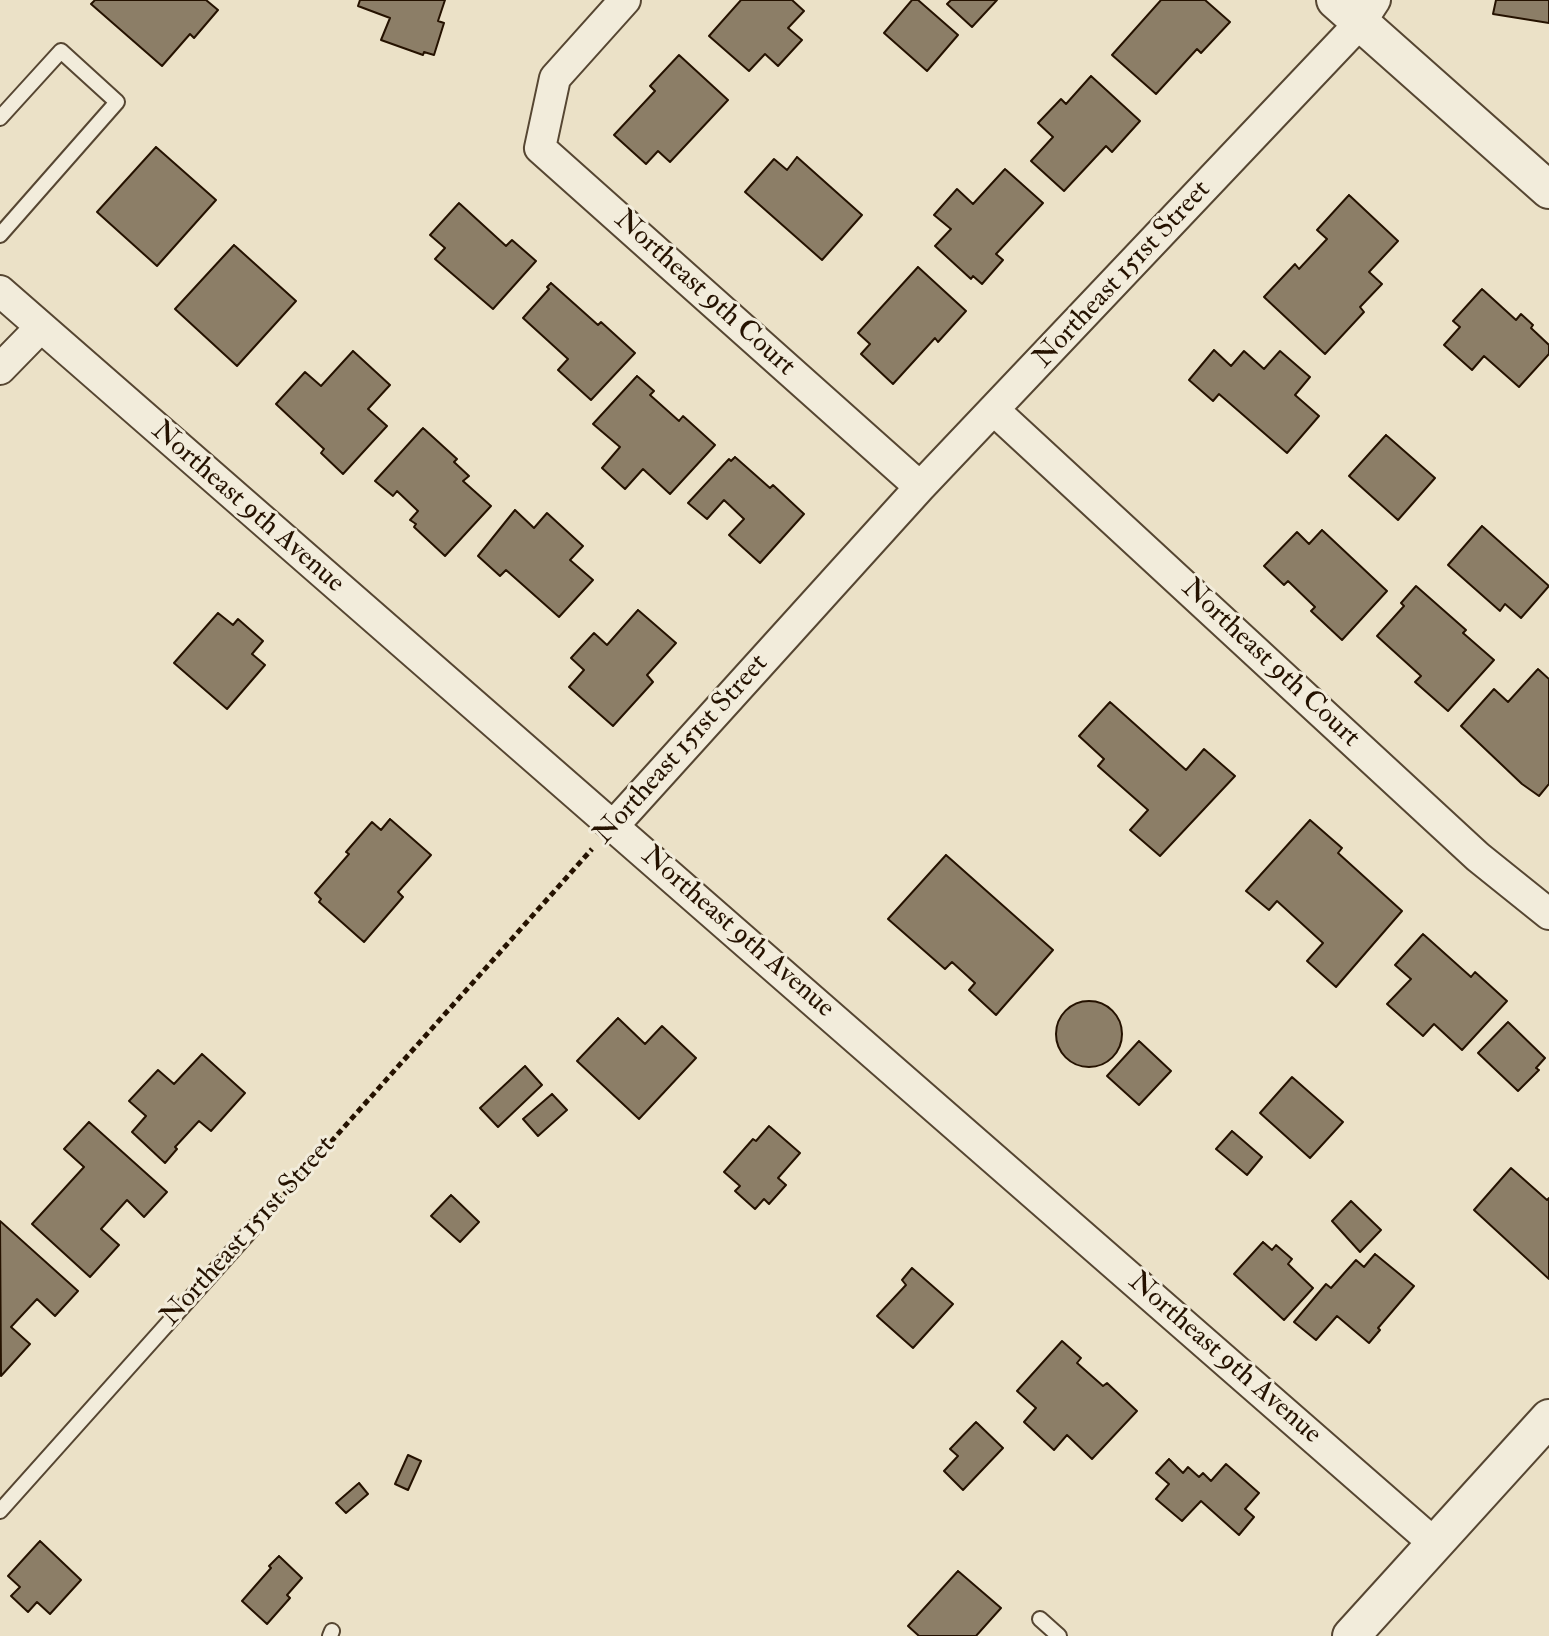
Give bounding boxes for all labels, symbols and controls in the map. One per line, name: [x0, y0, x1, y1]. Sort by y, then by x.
street label: Northeast 151st Street: [1027, 174, 1219, 376]
street label: Northeast 9th Court: [607, 204, 801, 384]
street label: Northeast 9th Avenue: [144, 415, 350, 601]
street label: Northeast 9th Court: [1174, 573, 1366, 755]
street label: Northeast 151st Street: [588, 648, 776, 852]
street label: Northeast 9th Avenue: [634, 840, 840, 1026]
street label: Northeast 151st Street: [155, 1130, 343, 1334]
street label: Northeast 9th Avenue: [1121, 1266, 1327, 1452]

